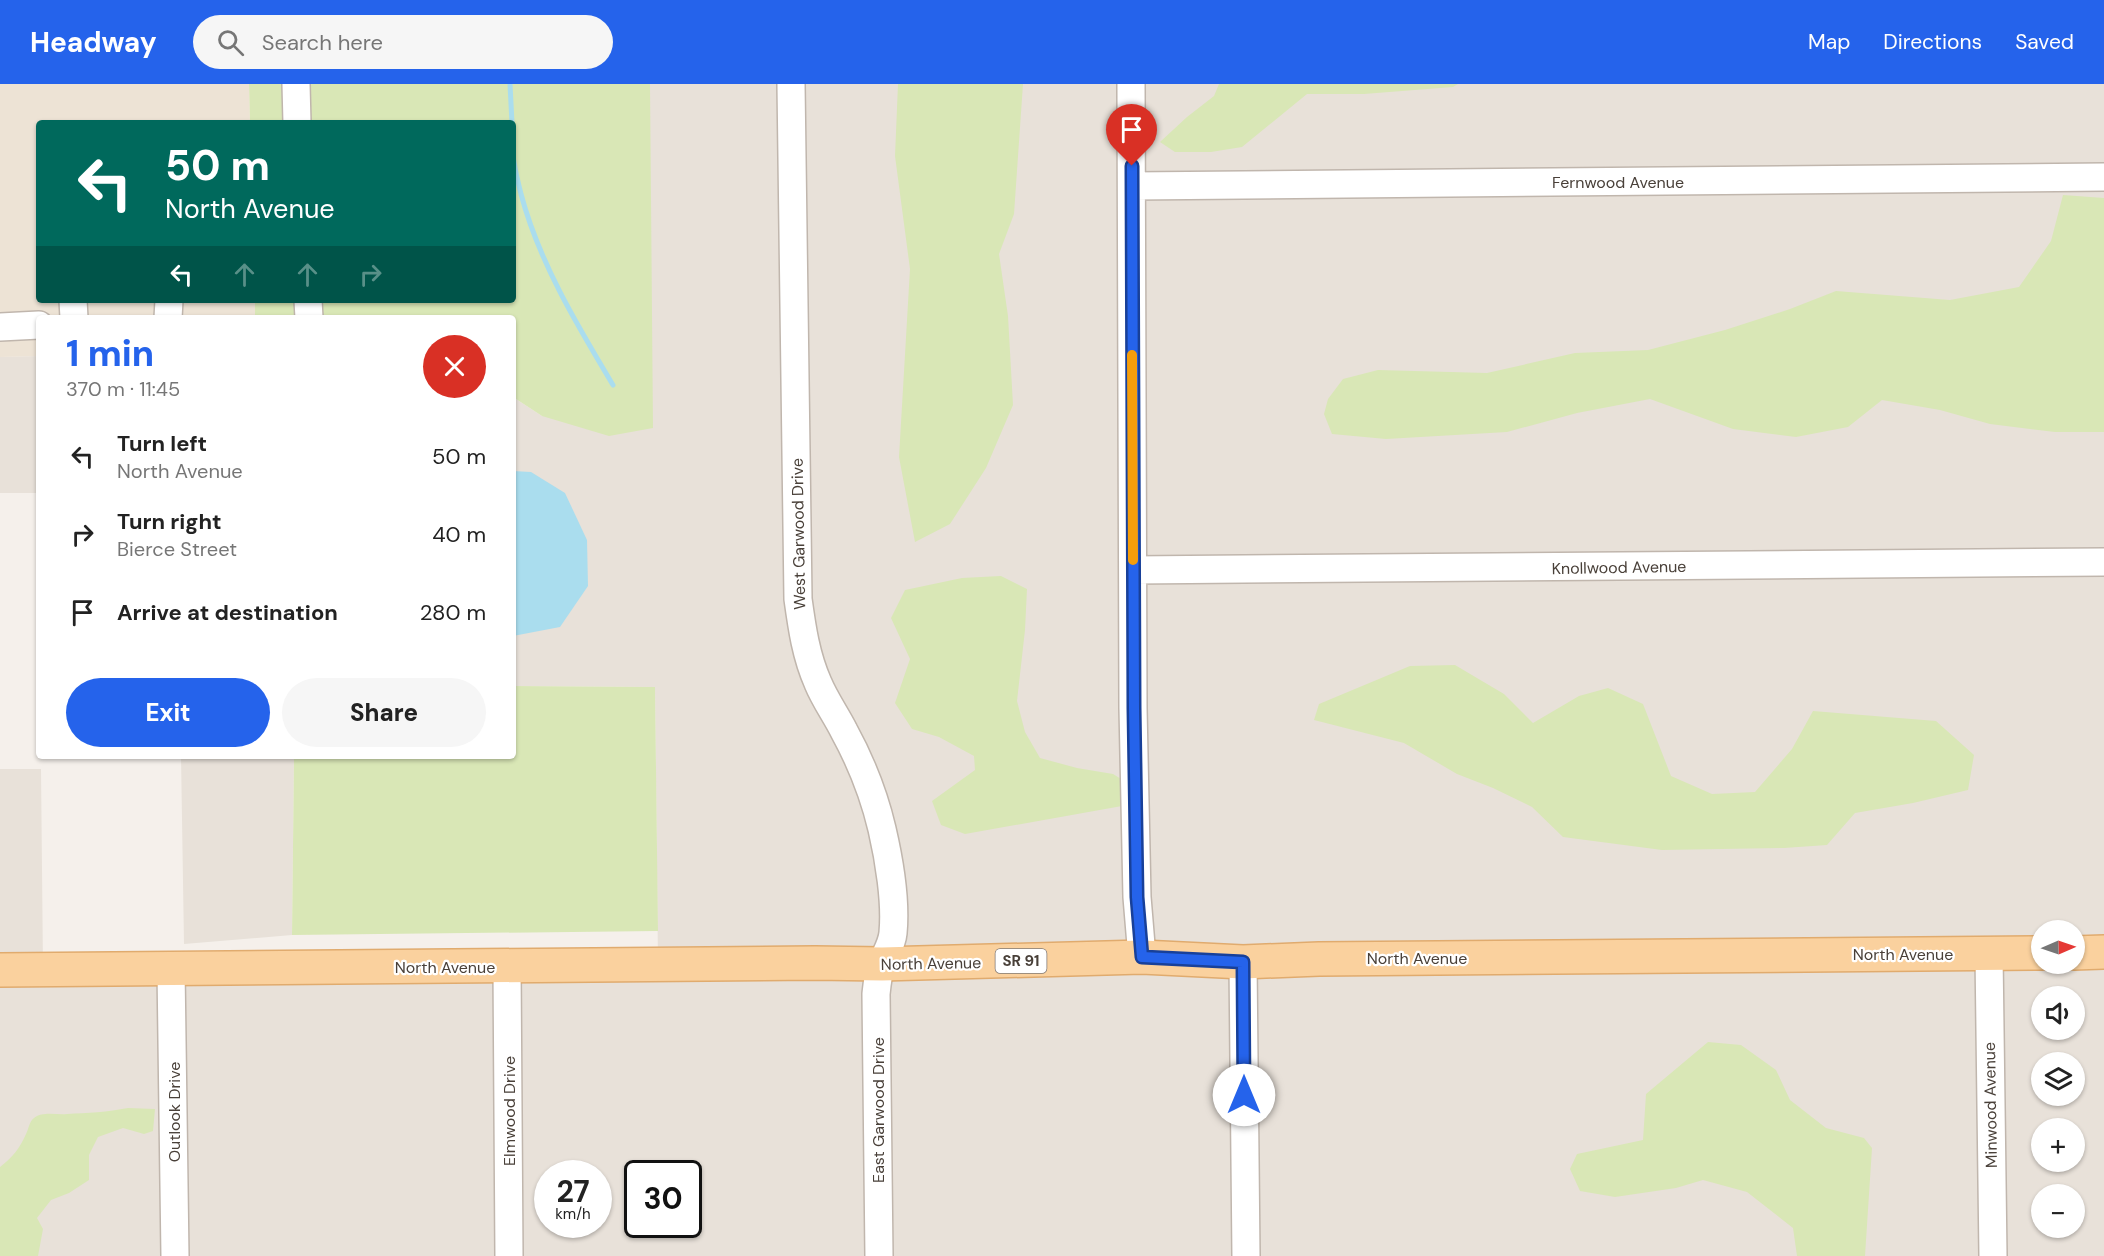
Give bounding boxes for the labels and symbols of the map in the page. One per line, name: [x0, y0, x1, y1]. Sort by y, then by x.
pin: [1106, 104, 1157, 166]
street label: Fernwood Avenue: [1552, 172, 1684, 193]
street label: West Garwood Drive: [787, 458, 810, 610]
street label: Knollwood Avenue: [1551, 556, 1687, 579]
north arrow: [2031, 920, 2085, 974]
street label: North Avenue: [1853, 944, 1953, 965]
street label: North Avenue: [1367, 948, 1467, 969]
road number: SR 91: [996, 949, 1046, 973]
street label: North Avenue: [881, 952, 981, 975]
street label: North Avenue: [395, 957, 495, 978]
street label: East Garwood Drive: [868, 1037, 889, 1183]
street label: Minwood Avenue: [1979, 1042, 2002, 1168]
street label: Elmwood Drive: [499, 1056, 520, 1166]
street label: Outlook Drive: [164, 1062, 185, 1162]
position arrow: [1212, 1063, 1276, 1127]
speed limit sign: 30: [624, 1160, 702, 1238]

